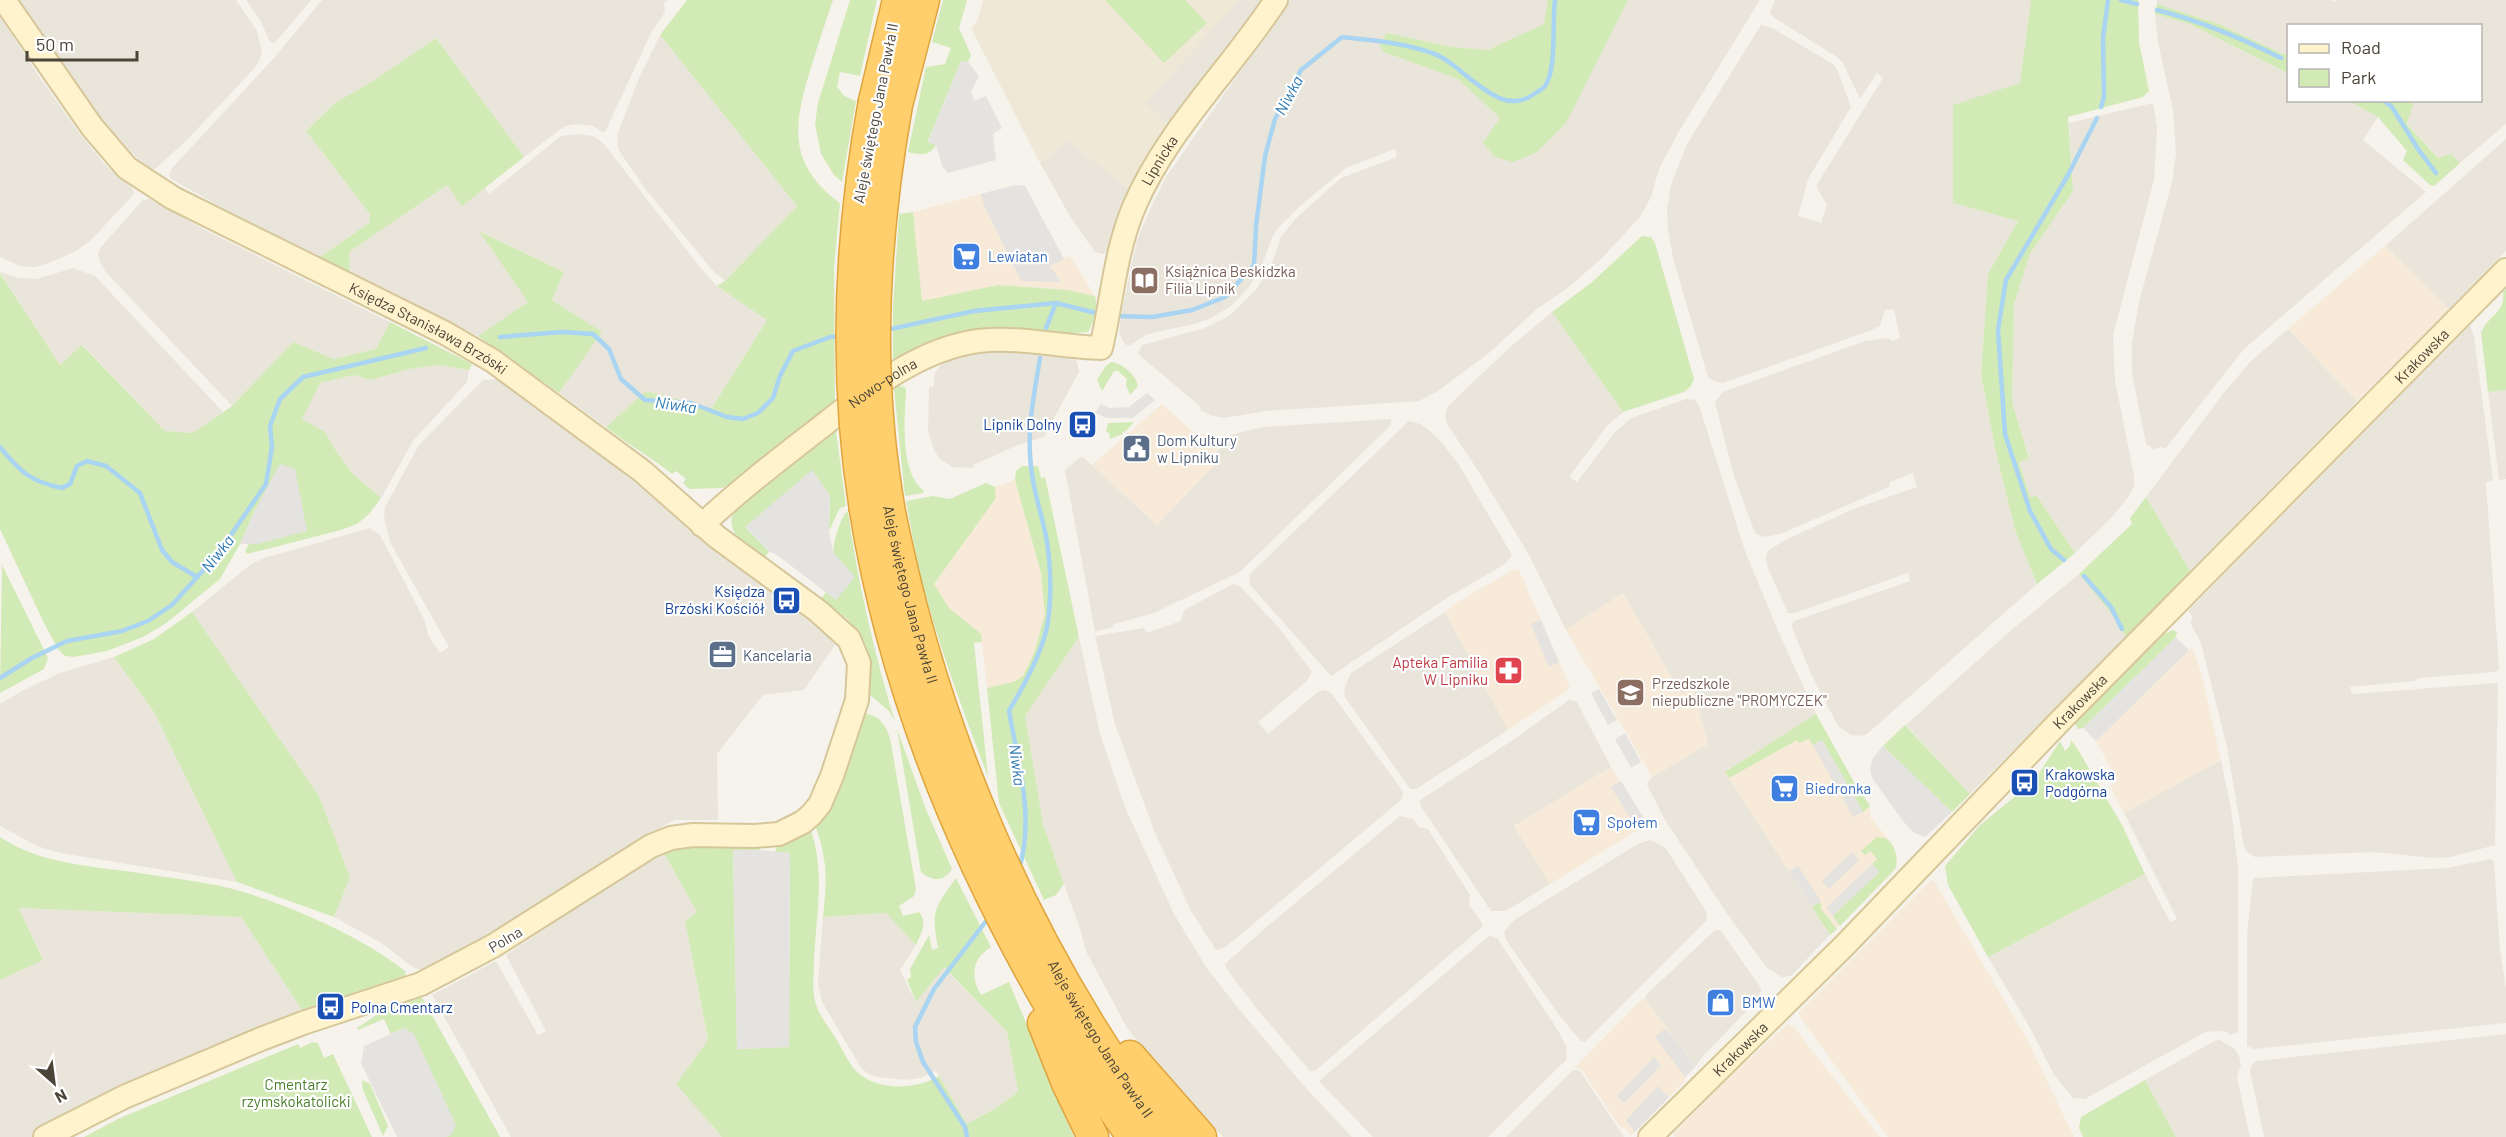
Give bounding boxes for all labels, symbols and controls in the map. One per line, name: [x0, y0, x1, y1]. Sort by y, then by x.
street label: Aleje świętego Jana Pawła II: [849, 22, 901, 204]
scale bar: [27, 24, 136, 62]
legend: [2287, 24, 2482, 102]
text: 50 m: [36, 33, 74, 55]
text: Road: [2341, 36, 2381, 58]
text: Park: [2341, 66, 2376, 88]
water label: Niwka: [1270, 72, 1306, 118]
street label: Lipnicka: [1137, 132, 1181, 188]
supermarket icon: Lewiatan: [951, 240, 983, 272]
place label: Lewiatan: [988, 247, 1048, 265]
place label: Książnica Beskidzka Filia Lipnik: [1165, 262, 1296, 297]
library icon: Książnica Beskidzka Filia Lipnik: [1128, 264, 1160, 296]
street label: Księdza Stanisława Brzóski: [346, 278, 511, 378]
street label: Krakowska: [2390, 324, 2452, 387]
street label: Nowo-polna: [845, 354, 920, 412]
water label: Niwka: [654, 392, 698, 416]
bus stop icon: Lipnik Dolny: [1067, 408, 1099, 440]
place label: Lipnik Dolny: [983, 415, 1062, 433]
place label: Dom Kultury w Lipniku: [1157, 431, 1237, 466]
public building icon: Dom Kultury w Lipniku: [1120, 433, 1152, 465]
street label: Aleje świętego Jana Pawła II: [880, 504, 942, 686]
water label: Niwka: [197, 531, 237, 575]
place label: Księdza Brzóski Kościół: [665, 582, 765, 617]
bus stop icon: Księdza Brzóski Kościół: [770, 584, 802, 616]
office icon: Kancelaria: [706, 639, 738, 671]
place label: Kancelaria: [743, 646, 812, 664]
place label: Apteka Familia W Lipniku: [1392, 653, 1488, 688]
pharmacy icon: Apteka Familia W Lipniku: [1493, 655, 1525, 687]
street label: Krakowska: [2049, 670, 2111, 732]
place label: Przedszkole niepubliczne "PROMYCZEK": [1652, 674, 1827, 709]
school or university icon: Przedszkole niepubliczne "PROMYCZEK": [1615, 676, 1647, 708]
water label: Niwka: [1006, 743, 1030, 787]
place label: Krakowska Podgórna: [2045, 765, 2115, 800]
bus stop icon: Krakowska Podgórna: [2008, 767, 2040, 799]
supermarket icon: Biedronka: [1768, 772, 1800, 804]
place label: Biedronka: [1805, 779, 1871, 797]
supermarket icon: Społem: [1570, 806, 1602, 838]
place label: Społem: [1607, 813, 1658, 831]
street label: Polna: [485, 922, 525, 956]
street label: Aleje świętego Jana Pawła II: [1045, 957, 1158, 1121]
shop icon: BMW: [1705, 986, 1737, 1018]
bus stop icon: Polna Cmentarz: [314, 991, 346, 1023]
place label: BMW: [1742, 993, 1775, 1011]
place label: Polna Cmentarz: [351, 998, 453, 1016]
street label: Krakowska: [1709, 1018, 1771, 1080]
north arrow: [24, 1053, 84, 1113]
park label: Cmentarz rzymskokatolicki: [242, 1075, 350, 1110]
text: N: [52, 1086, 70, 1108]

